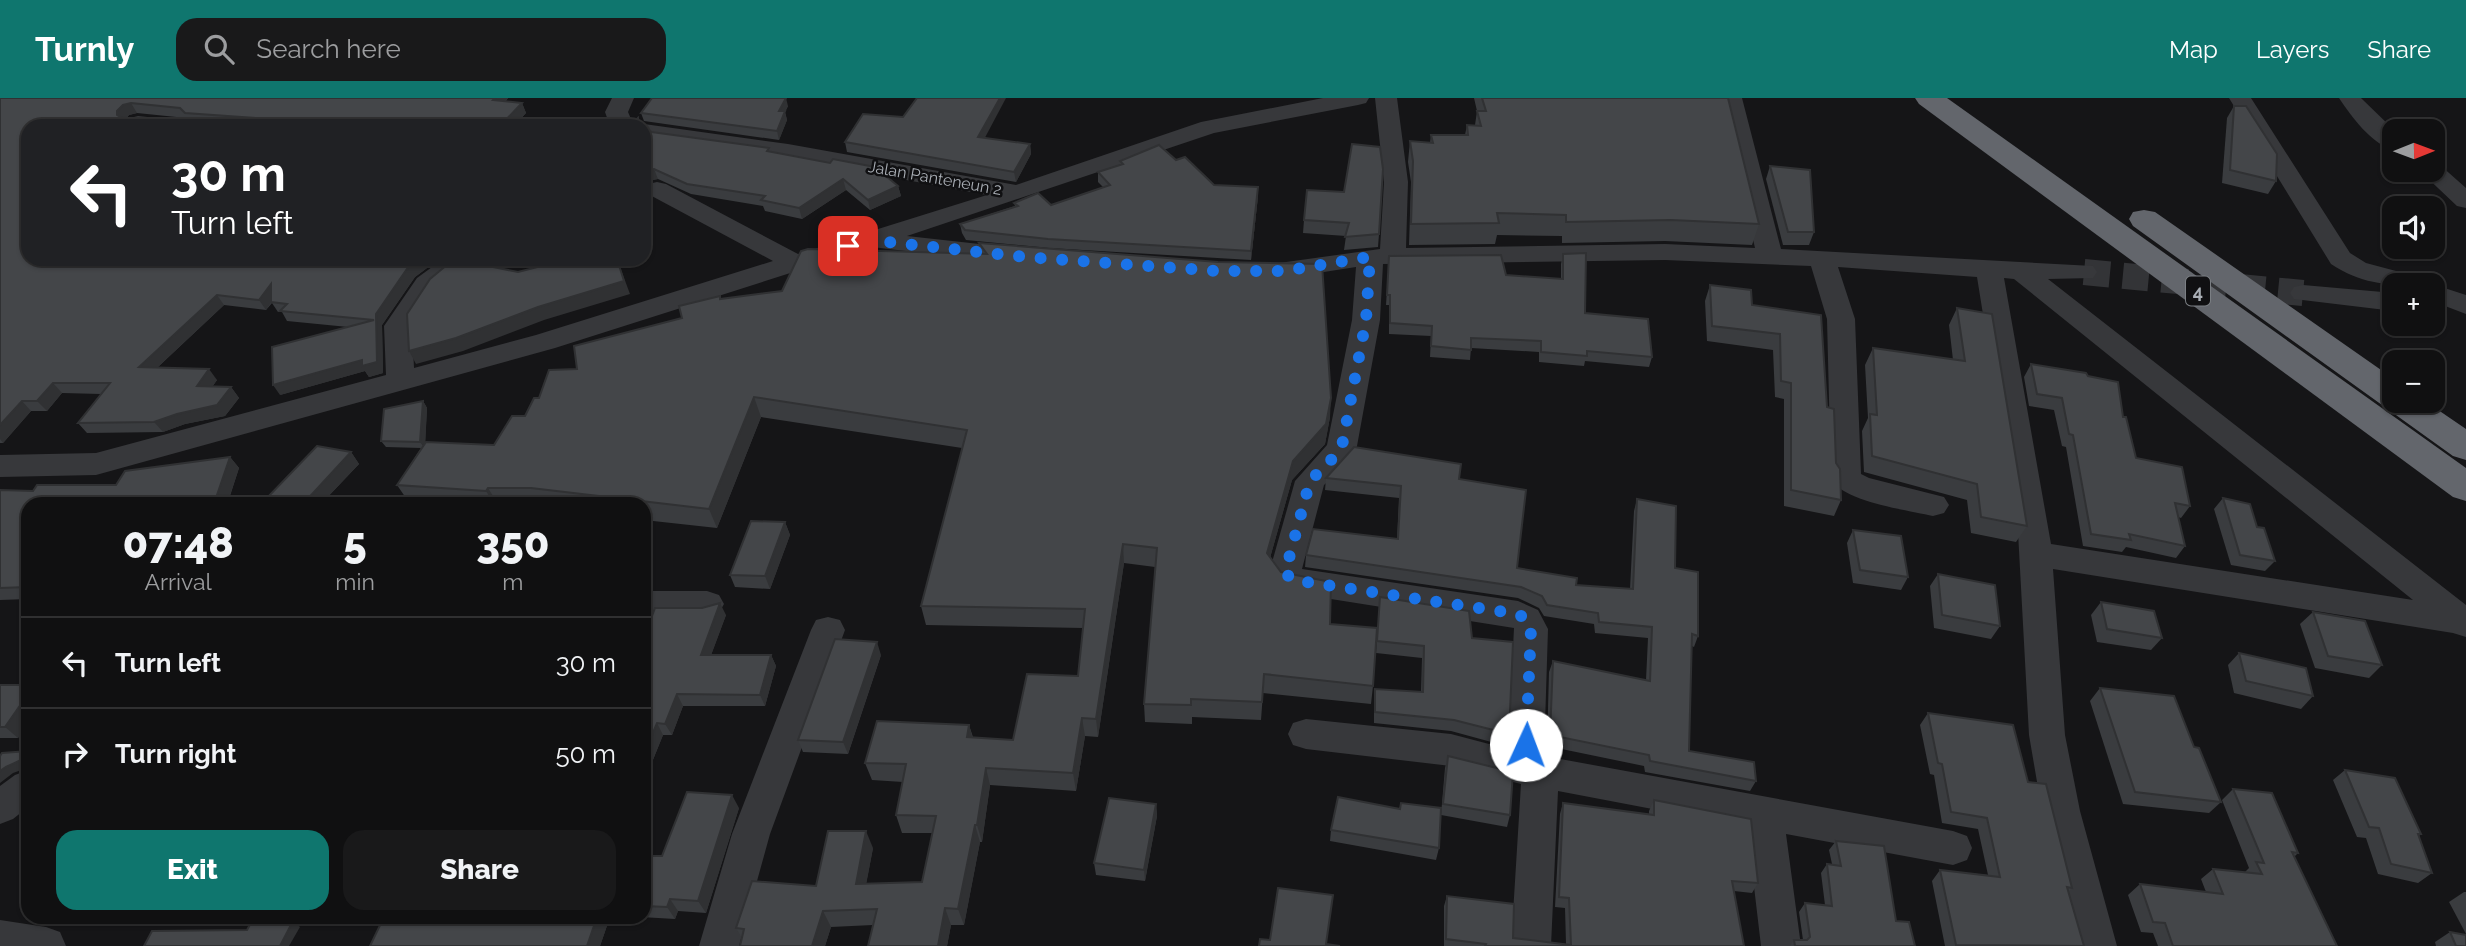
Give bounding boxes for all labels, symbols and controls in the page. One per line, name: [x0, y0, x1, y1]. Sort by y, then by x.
search box: [176, 18, 666, 81]
text: Turnly: [35, 30, 134, 69]
icon: search: [200, 30, 238, 68]
text: Search here: [256, 34, 401, 64]
text: Map: [2169, 35, 2218, 64]
text: Layers: [2256, 35, 2329, 64]
text: Share: [2367, 35, 2431, 64]
north arrow: [2382, 119, 2445, 182]
map controls: [2382, 119, 2445, 413]
text: 30 m: [171, 145, 286, 202]
icon: left: [56, 147, 147, 238]
street label: Jalan Panteneun 2: [867, 157, 1003, 199]
button: sound: [2382, 196, 2445, 259]
text: Turn left: [171, 204, 293, 241]
pin: [818, 216, 878, 276]
icon: arrive: [829, 227, 867, 265]
button: +: [2382, 273, 2445, 336]
road number: 4: [2186, 276, 2210, 306]
button: −: [2382, 350, 2445, 413]
text: 07:48: [123, 519, 234, 568]
text: 5: [343, 519, 367, 568]
text: 350: [476, 519, 549, 568]
text: Arrival: [144, 568, 212, 595]
text: min: [335, 568, 375, 595]
text: m: [502, 568, 523, 595]
icon: left: [56, 644, 94, 682]
text: Turn left: [115, 648, 221, 678]
text: 30 m: [556, 648, 616, 678]
position arrow: [1489, 708, 1563, 782]
icon: right: [56, 735, 94, 773]
text: Turn right: [115, 739, 236, 769]
text: 50 m: [555, 739, 616, 769]
button: Exit: [56, 830, 329, 910]
button: Share: [343, 830, 616, 910]

